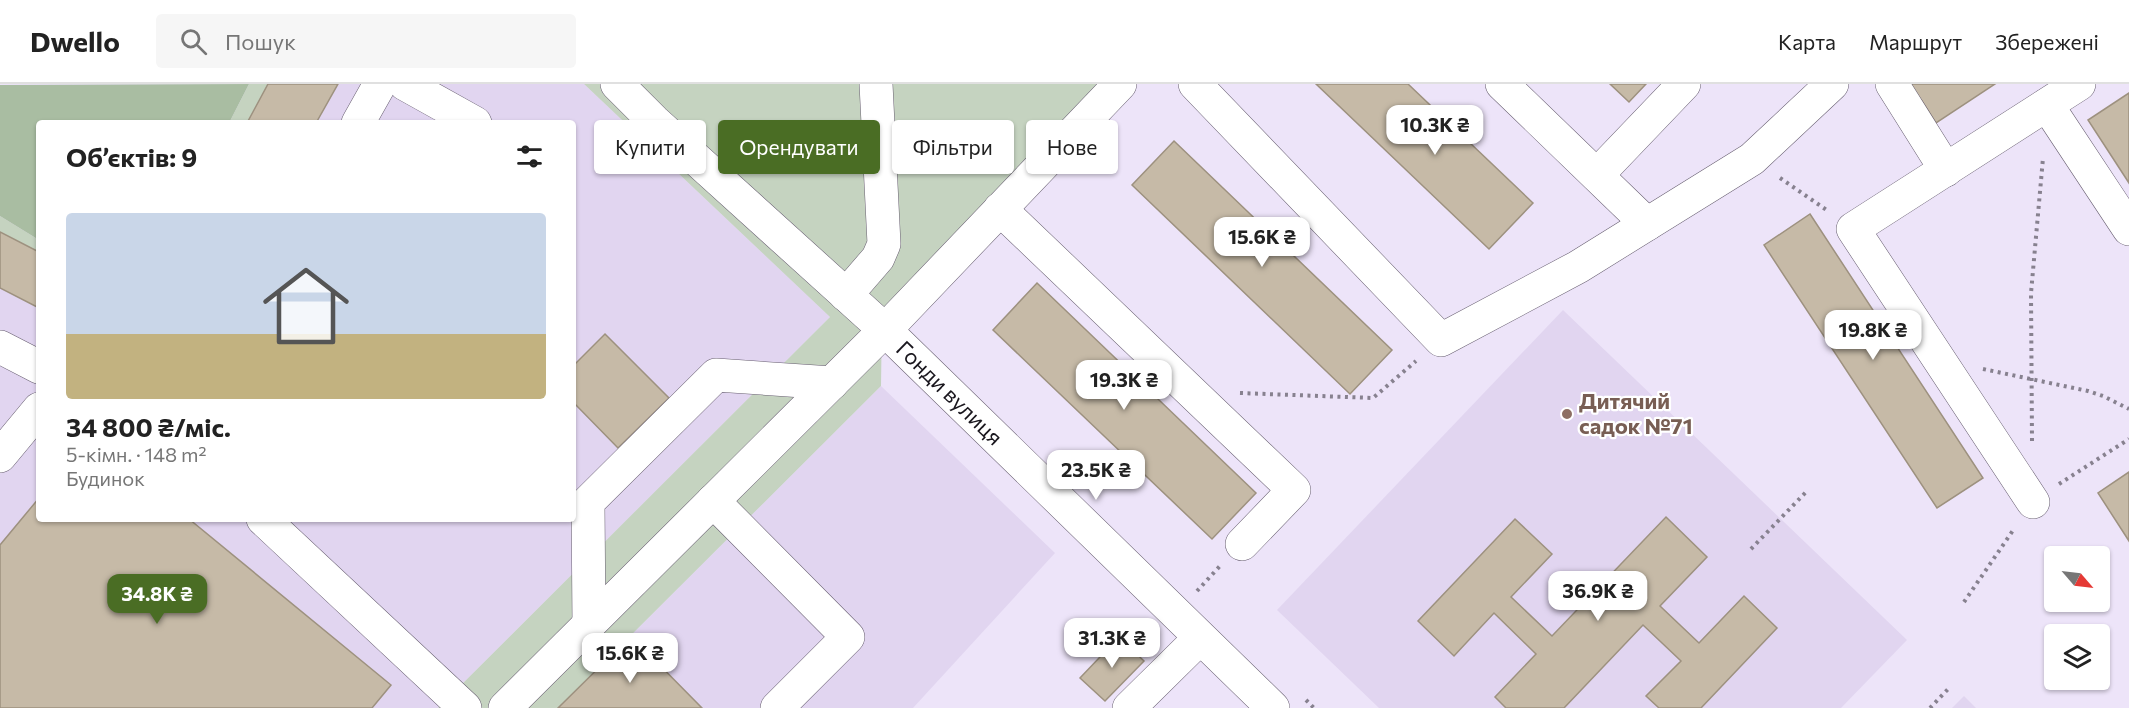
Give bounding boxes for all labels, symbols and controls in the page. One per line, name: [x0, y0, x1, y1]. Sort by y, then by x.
search box: [156, 14, 576, 68]
text: Dwello: [30, 24, 120, 58]
icon: search: [177, 25, 210, 58]
text: Пошук: [225, 28, 296, 55]
text: Карта: [1778, 29, 1836, 54]
text: Маршрут: [1869, 29, 1962, 54]
text: Збережені: [1995, 29, 2099, 54]
pin: 10.3K ₴: [1380, 105, 1490, 156]
text: 10.3K ₴: [1400, 112, 1470, 136]
chip: Купити: [594, 120, 706, 174]
chip: Орендувати: [718, 120, 880, 174]
chip: Фільтри: [892, 120, 1014, 174]
chip: Нове: [1026, 120, 1118, 174]
icon: filters: [513, 140, 546, 173]
text: Об’єктів: 9: [66, 141, 197, 172]
pin: 15.6K ₴: [1207, 217, 1317, 268]
text: 15.6K ₴: [1228, 224, 1296, 248]
icon: home: [252, 252, 360, 360]
pin: 19.8K ₴: [1818, 310, 1928, 361]
text: 19.8K ₴: [1839, 317, 1907, 341]
street label: Гонди вулиця: [891, 335, 1009, 450]
pin: 19.3K ₴: [1069, 360, 1179, 411]
text: 19.3K ₴: [1090, 367, 1158, 391]
place label: Дитячий садок №71: [1579, 387, 1693, 439]
marker: Дитячий садок №71: [1560, 407, 1574, 421]
text: 34 800 ₴/міс.: [66, 411, 231, 442]
text: 5-кімн. · 148 m²: [66, 442, 207, 466]
pin: 23.5K ₴: [1041, 450, 1151, 501]
text: 23.5K ₴: [1061, 457, 1131, 481]
text: Будинок: [66, 466, 145, 490]
north arrow: [2044, 546, 2110, 612]
map controls: [2044, 546, 2110, 690]
pin: 36.9K ₴: [1543, 571, 1653, 622]
pin: 34.8K ₴: [102, 574, 212, 625]
text: 36.9K ₴: [1562, 578, 1634, 602]
text: 34.8K ₴: [121, 581, 193, 605]
pin: 31.3K ₴: [1057, 618, 1167, 669]
button: layers: [2044, 624, 2110, 690]
text: 31.3K ₴: [1078, 625, 1146, 649]
pin: 15.6K ₴: [575, 633, 685, 684]
text: 15.6K ₴: [596, 640, 664, 664]

